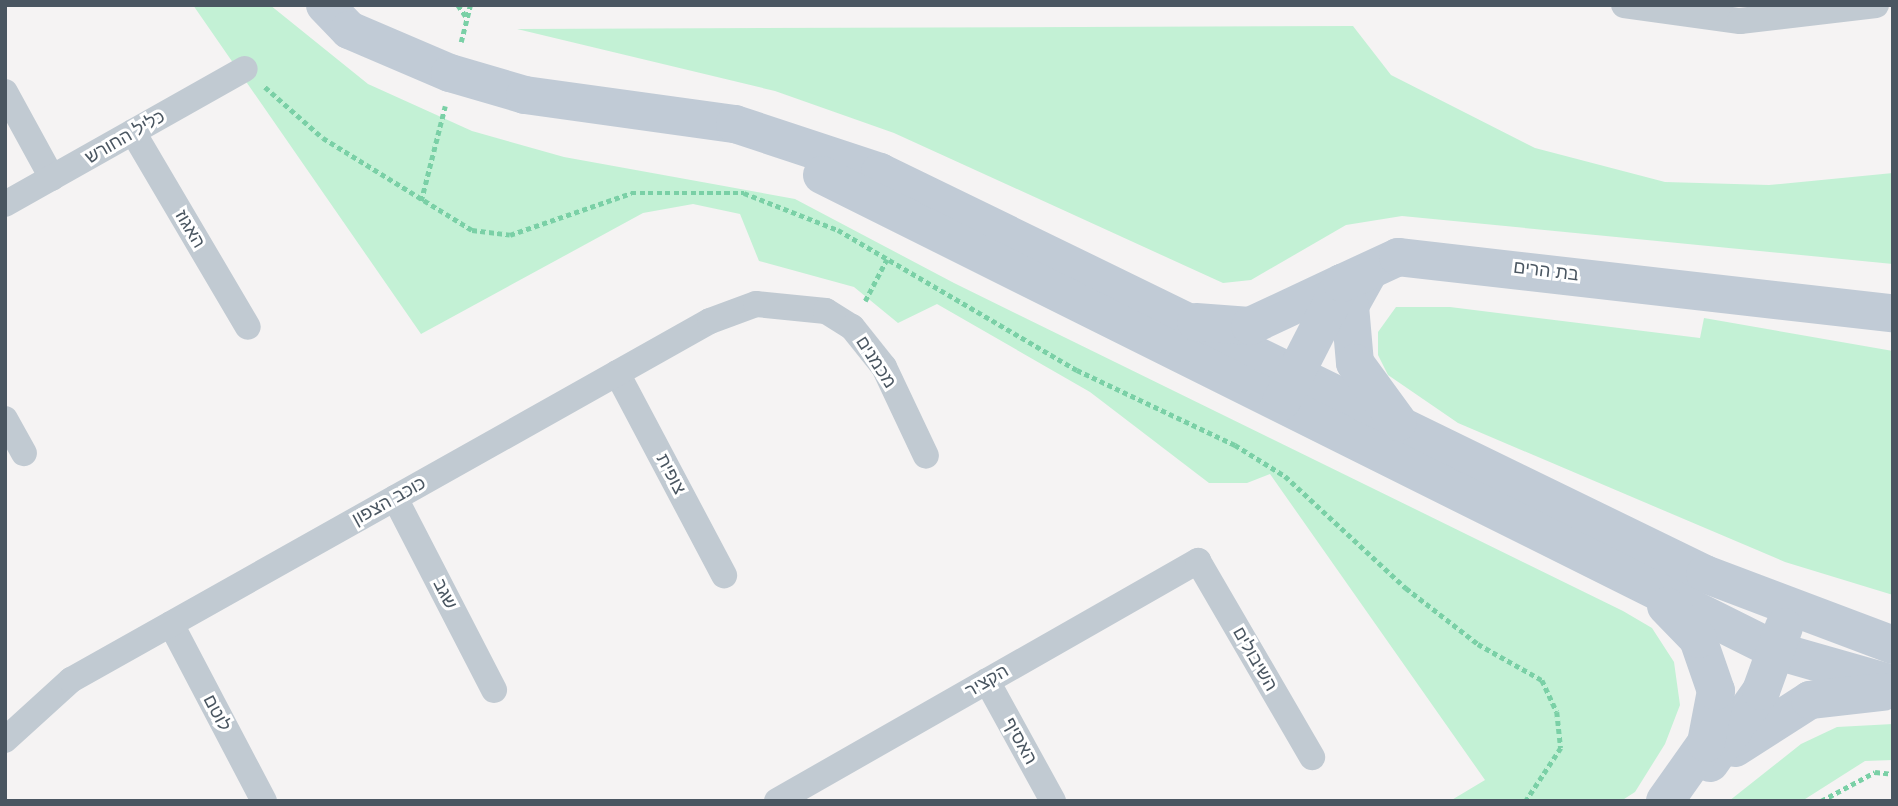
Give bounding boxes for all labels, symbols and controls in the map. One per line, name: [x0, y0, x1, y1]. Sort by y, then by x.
street label: כליל החורש: [81, 106, 169, 168]
street label: האגוז: [170, 206, 210, 252]
street label: בת הרים: [1512, 256, 1580, 286]
street label: מכמנים: [851, 332, 901, 392]
street label: צופית: [652, 450, 690, 498]
street label: כוכב הצפון: [348, 472, 430, 530]
street label: שגב: [428, 575, 462, 613]
street label: השיבולים: [1228, 623, 1282, 695]
street label: הקציר: [962, 660, 1012, 702]
street label: לוטם: [199, 691, 235, 735]
street label: האסיף: [998, 714, 1042, 768]

